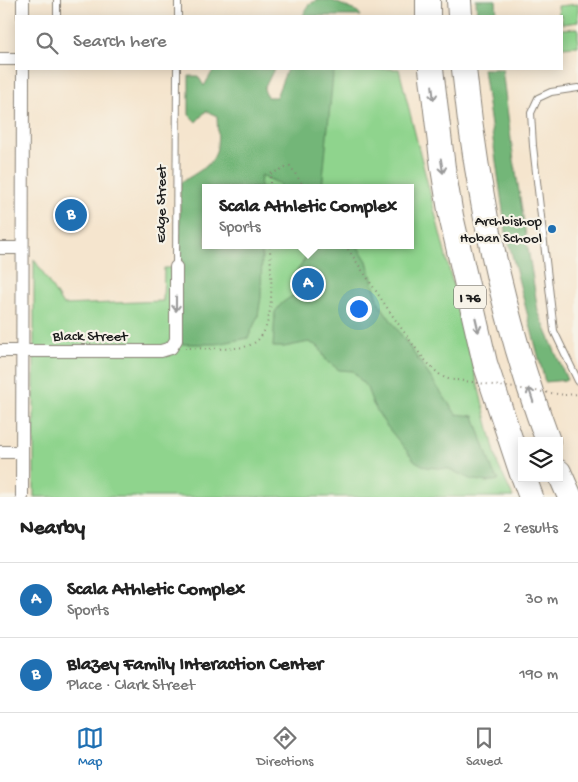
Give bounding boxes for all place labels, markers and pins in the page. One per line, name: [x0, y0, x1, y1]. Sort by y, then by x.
pin: B: [55, 196, 87, 234]
place label: Archbishop Hoban School: [460, 213, 543, 248]
marker: Archbishop Hoban School: [546, 223, 558, 235]
pin: A: [292, 265, 324, 303]

